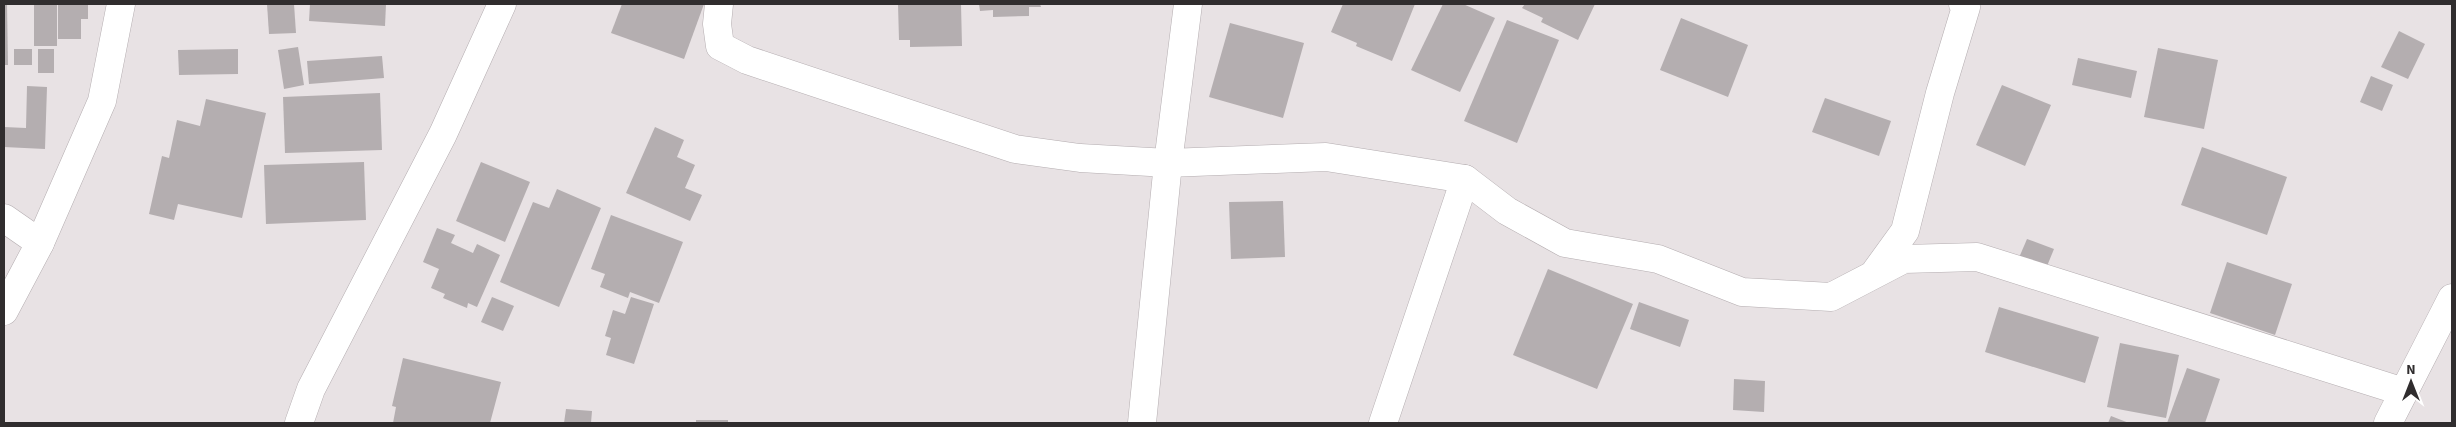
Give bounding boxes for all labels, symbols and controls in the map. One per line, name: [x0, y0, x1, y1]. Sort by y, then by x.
north arrow: [2386, 357, 2436, 407]
text: N: [2406, 360, 2416, 380]

